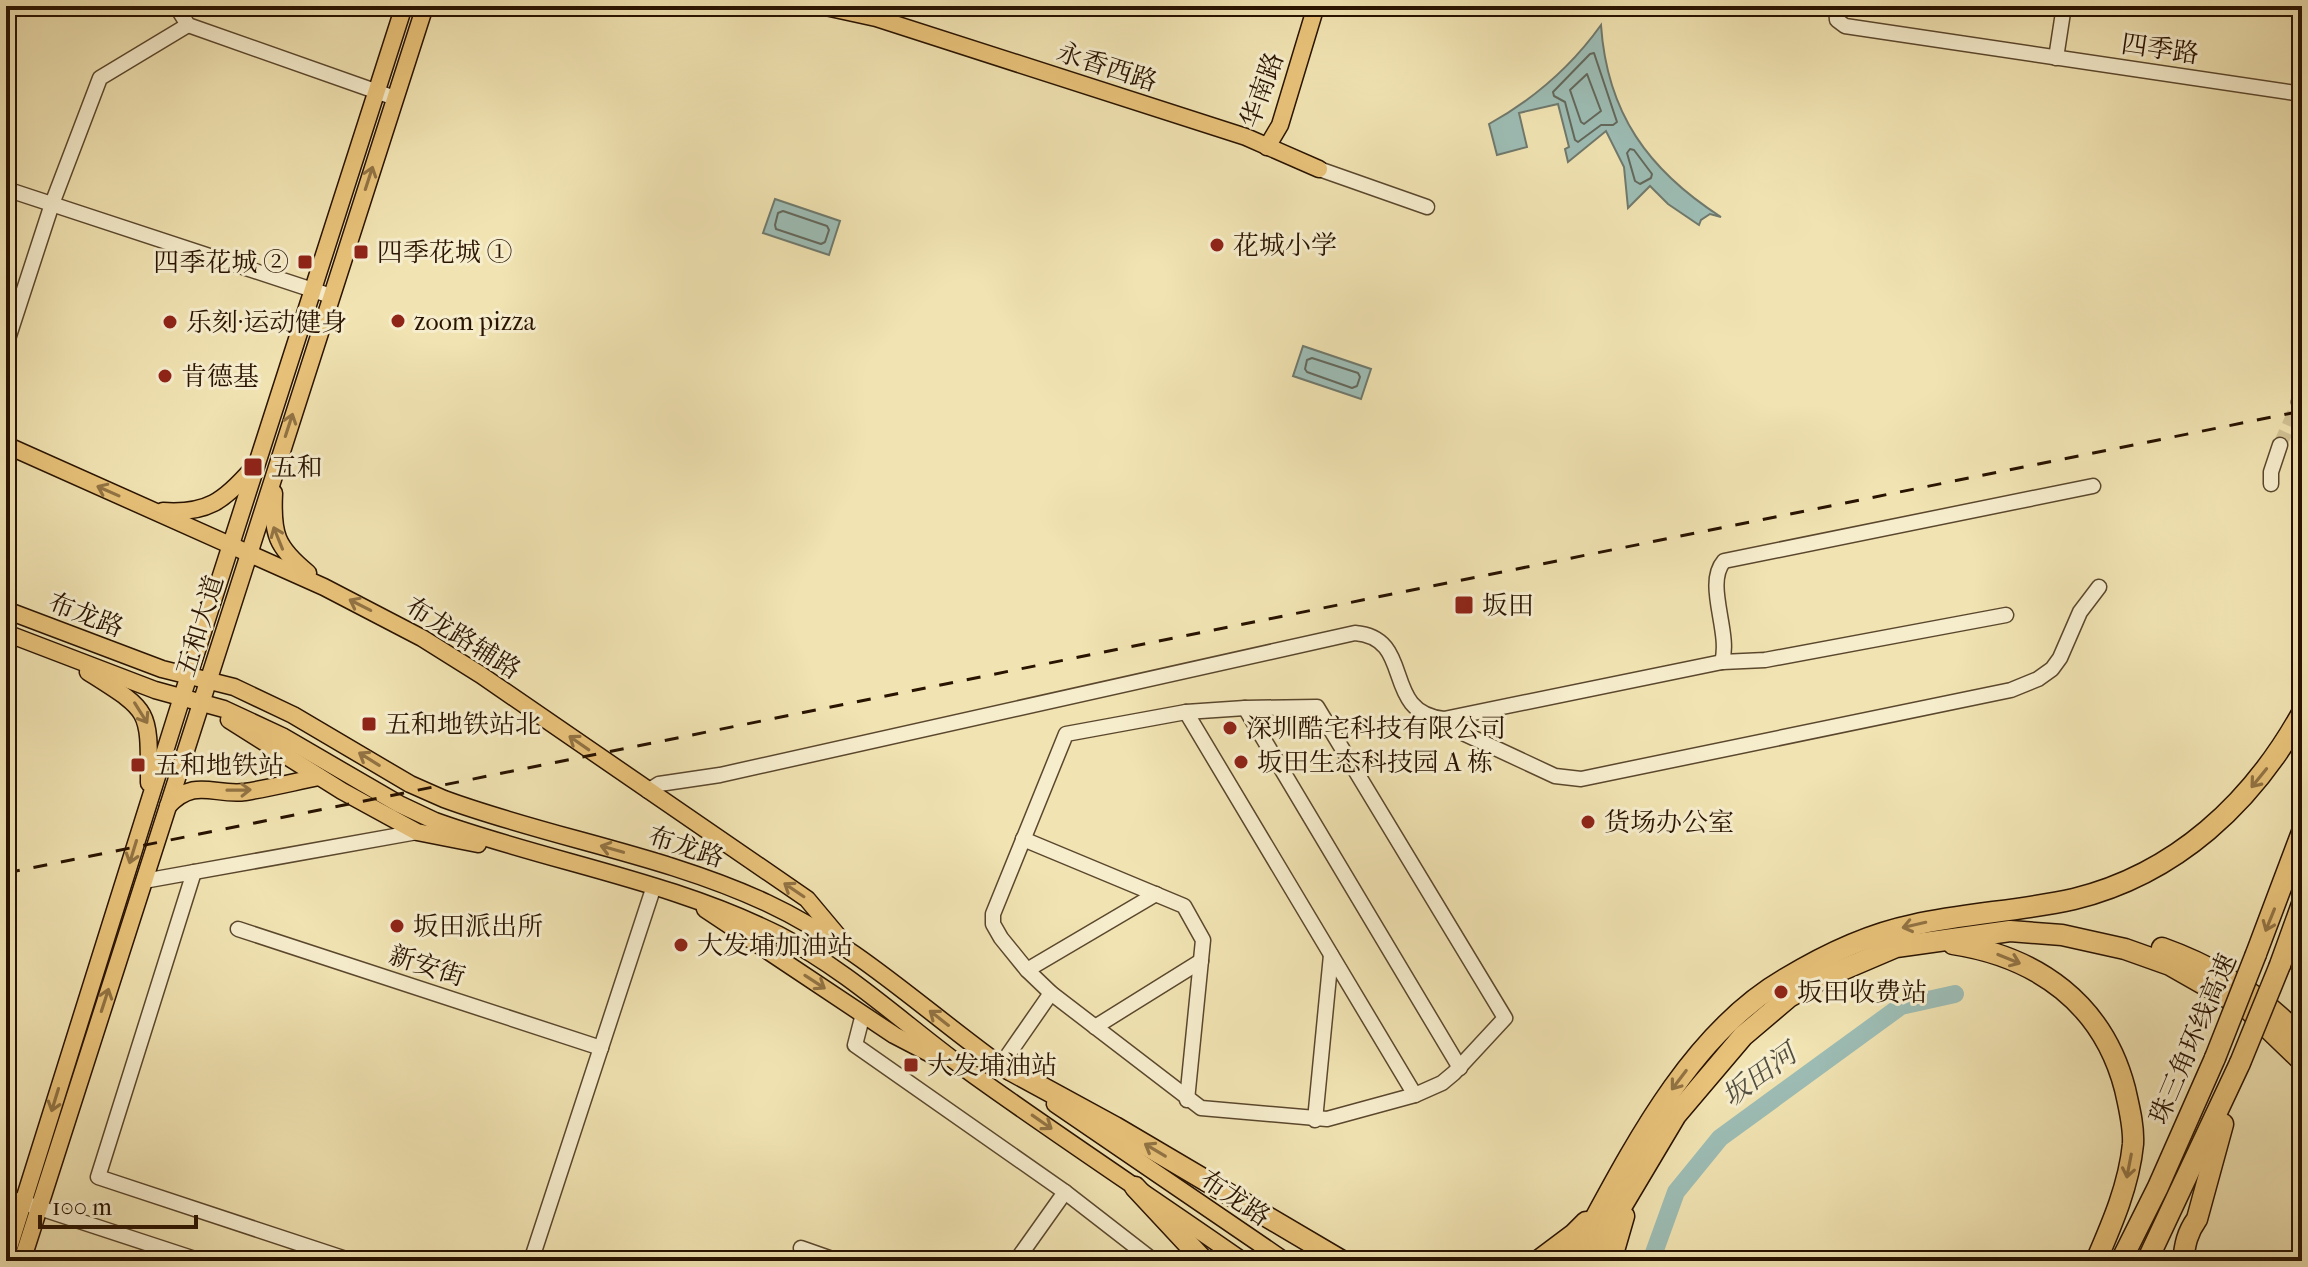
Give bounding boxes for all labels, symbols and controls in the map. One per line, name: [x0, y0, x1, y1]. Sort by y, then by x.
street label: 四季路: [2119, 28, 2201, 70]
street label: 永香西路: [1053, 36, 1161, 98]
street label: 华南路: [1234, 48, 1290, 132]
one-way arrow: [362, 165, 377, 191]
place label: 花城小学: [1233, 230, 1337, 261]
marker: 花城小学: [1208, 236, 1226, 254]
place label: 四季花城 ①: [377, 237, 513, 268]
marker: 四季花城 ①: [352, 243, 370, 261]
place label: 四季花城 ②: [153, 247, 289, 278]
marker: 四季花城 ②: [296, 253, 314, 271]
place label: zoom pizza: [414, 306, 537, 337]
place label: 乐刻·运动健身: [186, 307, 347, 338]
marker: zoom pizza: [389, 312, 407, 330]
marker: 乐刻·运动健身: [161, 313, 179, 331]
place label: 肯德基: [181, 361, 259, 392]
marker: 肯德基: [156, 367, 174, 385]
one-way arrow: [283, 413, 297, 438]
place label: 五和: [271, 452, 323, 483]
marker: 五和: [242, 456, 264, 478]
one-way arrow: [96, 483, 120, 498]
one-way arrow: [270, 526, 285, 551]
street label: 五和大道: [170, 572, 230, 680]
street label: 布龙路: [44, 587, 128, 643]
street label: 布龙路辅路: [400, 590, 526, 686]
place label: 坂田: [1482, 590, 1534, 621]
marker: 坂田: [1453, 594, 1475, 616]
one-way arrow: [348, 596, 372, 612]
one-way arrow: [132, 702, 149, 724]
place label: 五和地铁站北: [385, 709, 541, 740]
place label: 深圳酷宅科技有限公司: [1246, 713, 1506, 744]
marker: 五和地铁站北: [360, 715, 378, 733]
marker: 深圳酷宅科技有限公司: [1221, 719, 1239, 737]
one-way arrow: [569, 735, 591, 751]
place label: 坂田生态科技园 A 栋: [1257, 747, 1493, 778]
place label: 五和地铁站: [154, 750, 284, 781]
one-way arrow: [359, 750, 381, 767]
marker: 坂田生态科技园 A 栋: [1232, 753, 1250, 771]
marker: 五和地铁站: [129, 756, 147, 774]
one-way arrow: [2250, 767, 2268, 788]
one-way arrow: [225, 782, 251, 798]
place label: 货场办公室: [1604, 807, 1734, 838]
marker: 货场办公室: [1579, 813, 1597, 831]
street label: 布龙路: [644, 820, 728, 874]
one-way arrow: [125, 839, 140, 864]
one-way arrow: [599, 841, 625, 856]
one-way arrow: [784, 881, 806, 898]
one-way arrow: [2262, 907, 2276, 932]
place label: 坂田派出所: [413, 911, 543, 942]
marker: 坂田派出所: [388, 917, 406, 935]
one-way arrow: [1901, 918, 1927, 933]
place label: 大发埔加油站: [697, 930, 853, 961]
marker: 大发埔加油站: [672, 936, 690, 954]
street label: 新安街: [385, 939, 469, 993]
street label: 珠三角环线高速: [2143, 949, 2243, 1129]
one-way arrow: [1996, 953, 2021, 967]
one-way arrow: [804, 974, 826, 991]
place label: 坂田收费站: [1797, 977, 1927, 1008]
marker: 坂田收费站: [1772, 983, 1790, 1001]
one-way arrow: [99, 988, 114, 1013]
one-way arrow: [929, 1009, 950, 1026]
water label: 坂田河: [1715, 1034, 1807, 1113]
place label: 大发埔油站: [927, 1050, 1057, 1081]
marker: 大发埔油站: [902, 1056, 920, 1074]
one-way arrow: [1671, 1069, 1688, 1091]
one-way arrow: [47, 1087, 62, 1112]
one-way arrow: [1031, 1114, 1053, 1130]
one-way arrow: [1144, 1142, 1167, 1158]
one-way arrow: [2120, 1152, 2135, 1178]
street label: 布龙路: [1194, 1163, 1276, 1233]
scale bar: [40, 1179, 196, 1229]
text: 100 m: [52, 1193, 112, 1221]

